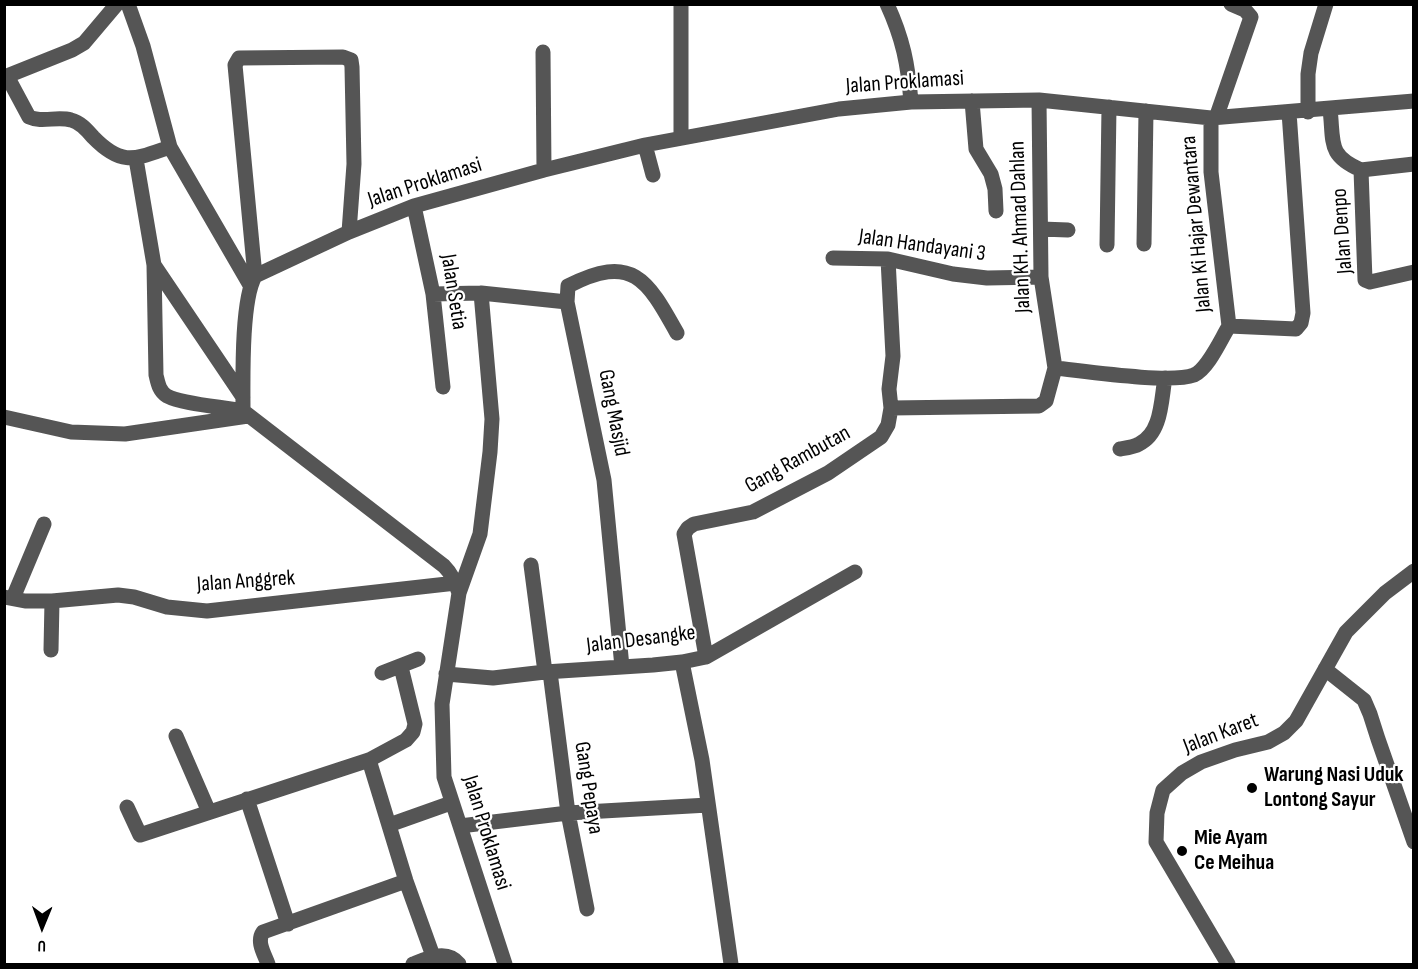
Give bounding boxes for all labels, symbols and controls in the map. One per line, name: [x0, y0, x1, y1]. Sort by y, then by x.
street label: Jalan Proklamasi: [845, 66, 965, 100]
street label: Jalan Ki Hajar Dewantara: [1176, 135, 1218, 313]
street label: Jalan KH. Ahmad Dahlan: [1005, 141, 1037, 313]
street label: Jalan Proklamasi: [365, 152, 485, 214]
street label: Jalan Denpo: [1327, 187, 1359, 275]
street label: Jalan Handayani 3: [857, 224, 987, 268]
street label: Jalan Setia: [434, 252, 472, 332]
street label: Gang Masjid: [592, 367, 634, 459]
street label: Gang Rambutan: [741, 420, 855, 500]
street label: Jalan Anggrek: [196, 565, 296, 599]
street label: Jalan Desangke: [585, 620, 697, 660]
street label: Jalan Karet: [1180, 708, 1262, 760]
street label: Gang Pepaya: [568, 740, 608, 836]
place label: Warung Nasi Uduk Lontong Sayur: [1264, 762, 1404, 813]
street label: Jalan Proklamasi: [456, 773, 516, 893]
marker: Warung Nasi Uduk Lontong Sayur: [1245, 781, 1259, 795]
place label: Mie Ayam Ce Meihua: [1194, 825, 1274, 876]
marker: Mie Ayam Ce Meihua: [1175, 844, 1189, 858]
north arrow: [12, 897, 72, 957]
text: U: [37, 936, 46, 955]

